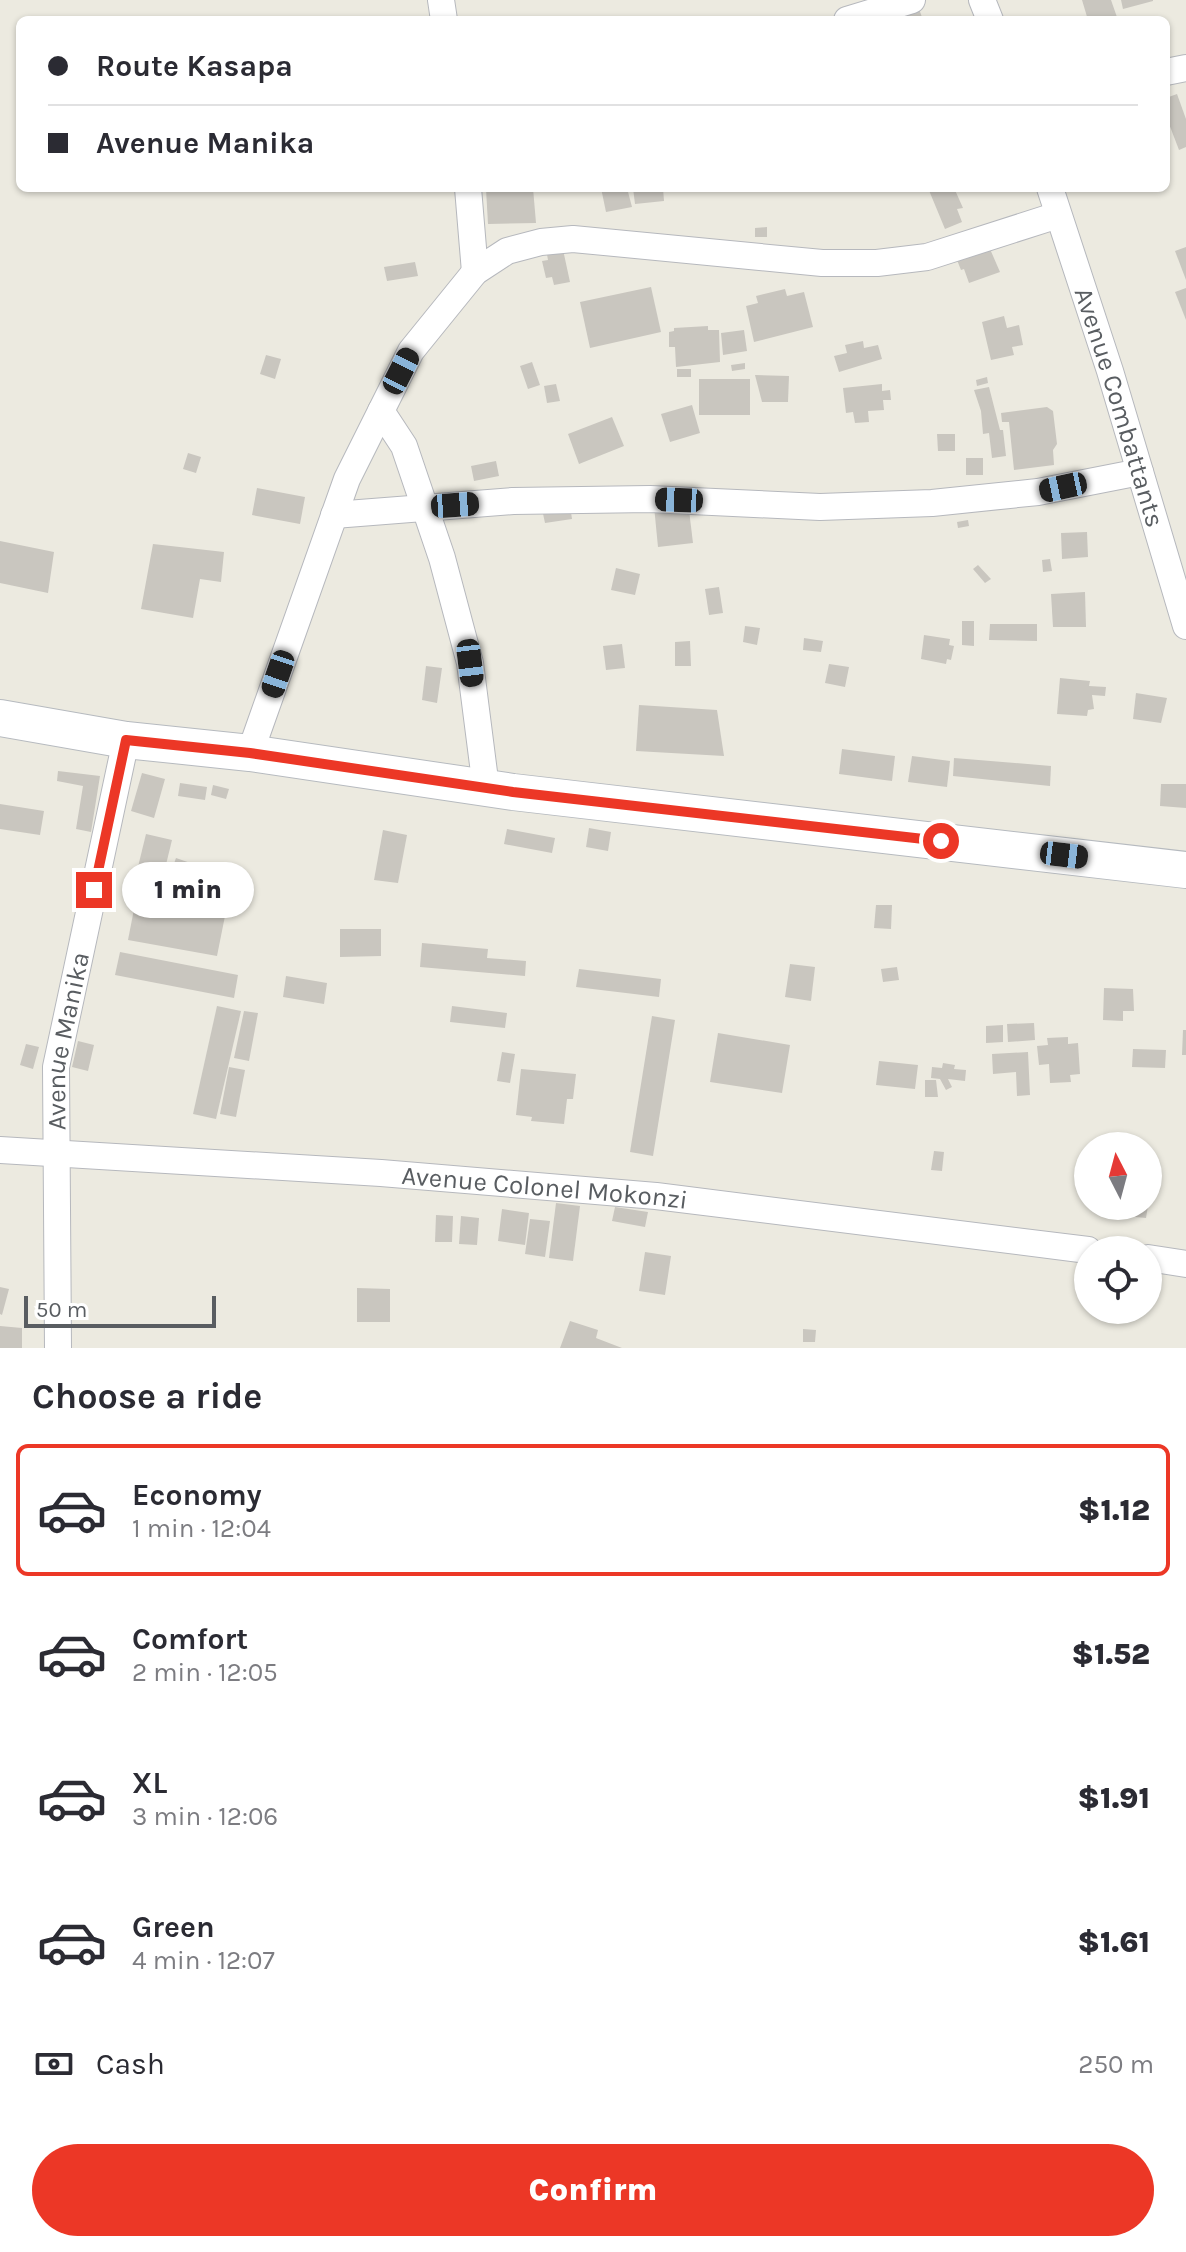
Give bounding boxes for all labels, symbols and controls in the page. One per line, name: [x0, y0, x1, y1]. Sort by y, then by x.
text: Route Kasapa: [96, 48, 293, 84]
text: Avenue Manika: [96, 125, 314, 161]
street label: Avenue Combattants: [1068, 284, 1171, 531]
car: [379, 344, 423, 398]
car: [1037, 470, 1089, 504]
car: [655, 487, 703, 513]
car: [430, 491, 480, 519]
car: [455, 638, 485, 688]
car: [259, 647, 297, 701]
route start: [923, 823, 959, 859]
car: [1039, 840, 1089, 870]
callout: 1 min: [122, 862, 254, 918]
route end: [76, 872, 112, 908]
text: 1 min: [154, 874, 222, 905]
street label: Avenue Manika: [40, 949, 96, 1130]
north arrow: [1074, 1132, 1162, 1220]
map controls: [1074, 1132, 1162, 1324]
street label: Avenue Colonel Mokonzi: [400, 1160, 689, 1216]
button: locate: [1074, 1236, 1162, 1324]
scale bar: [24, 1292, 216, 1328]
text: 50 m: [36, 1297, 87, 1323]
text: Choose a ride: [32, 1375, 262, 1417]
icon: car: [36, 1474, 108, 1546]
text: Economy: [132, 1477, 262, 1513]
text: $1.12: [1078, 1492, 1150, 1528]
text: 1 min · 12:04: [132, 1513, 271, 1544]
icon: car: [36, 1618, 108, 1690]
text: Comfort: [132, 1621, 248, 1657]
text: $1.52: [1071, 1636, 1150, 1672]
text: 2 min · 12:05: [132, 1657, 278, 1688]
icon: car: [36, 1762, 108, 1834]
text: XL: [132, 1765, 167, 1801]
text: $1.91: [1078, 1780, 1150, 1816]
text: 3 min · 12:06: [132, 1801, 278, 1832]
icon: car: [36, 1906, 108, 1978]
text: Green: [132, 1909, 215, 1945]
text: $1.61: [1078, 1924, 1150, 1960]
text: 4 min · 12:07: [132, 1945, 275, 1976]
icon: cash: [32, 2042, 76, 2086]
text: Cash: [96, 2046, 165, 2082]
text: 250 m: [1078, 2049, 1154, 2080]
button: Confirm: [32, 2144, 1154, 2236]

